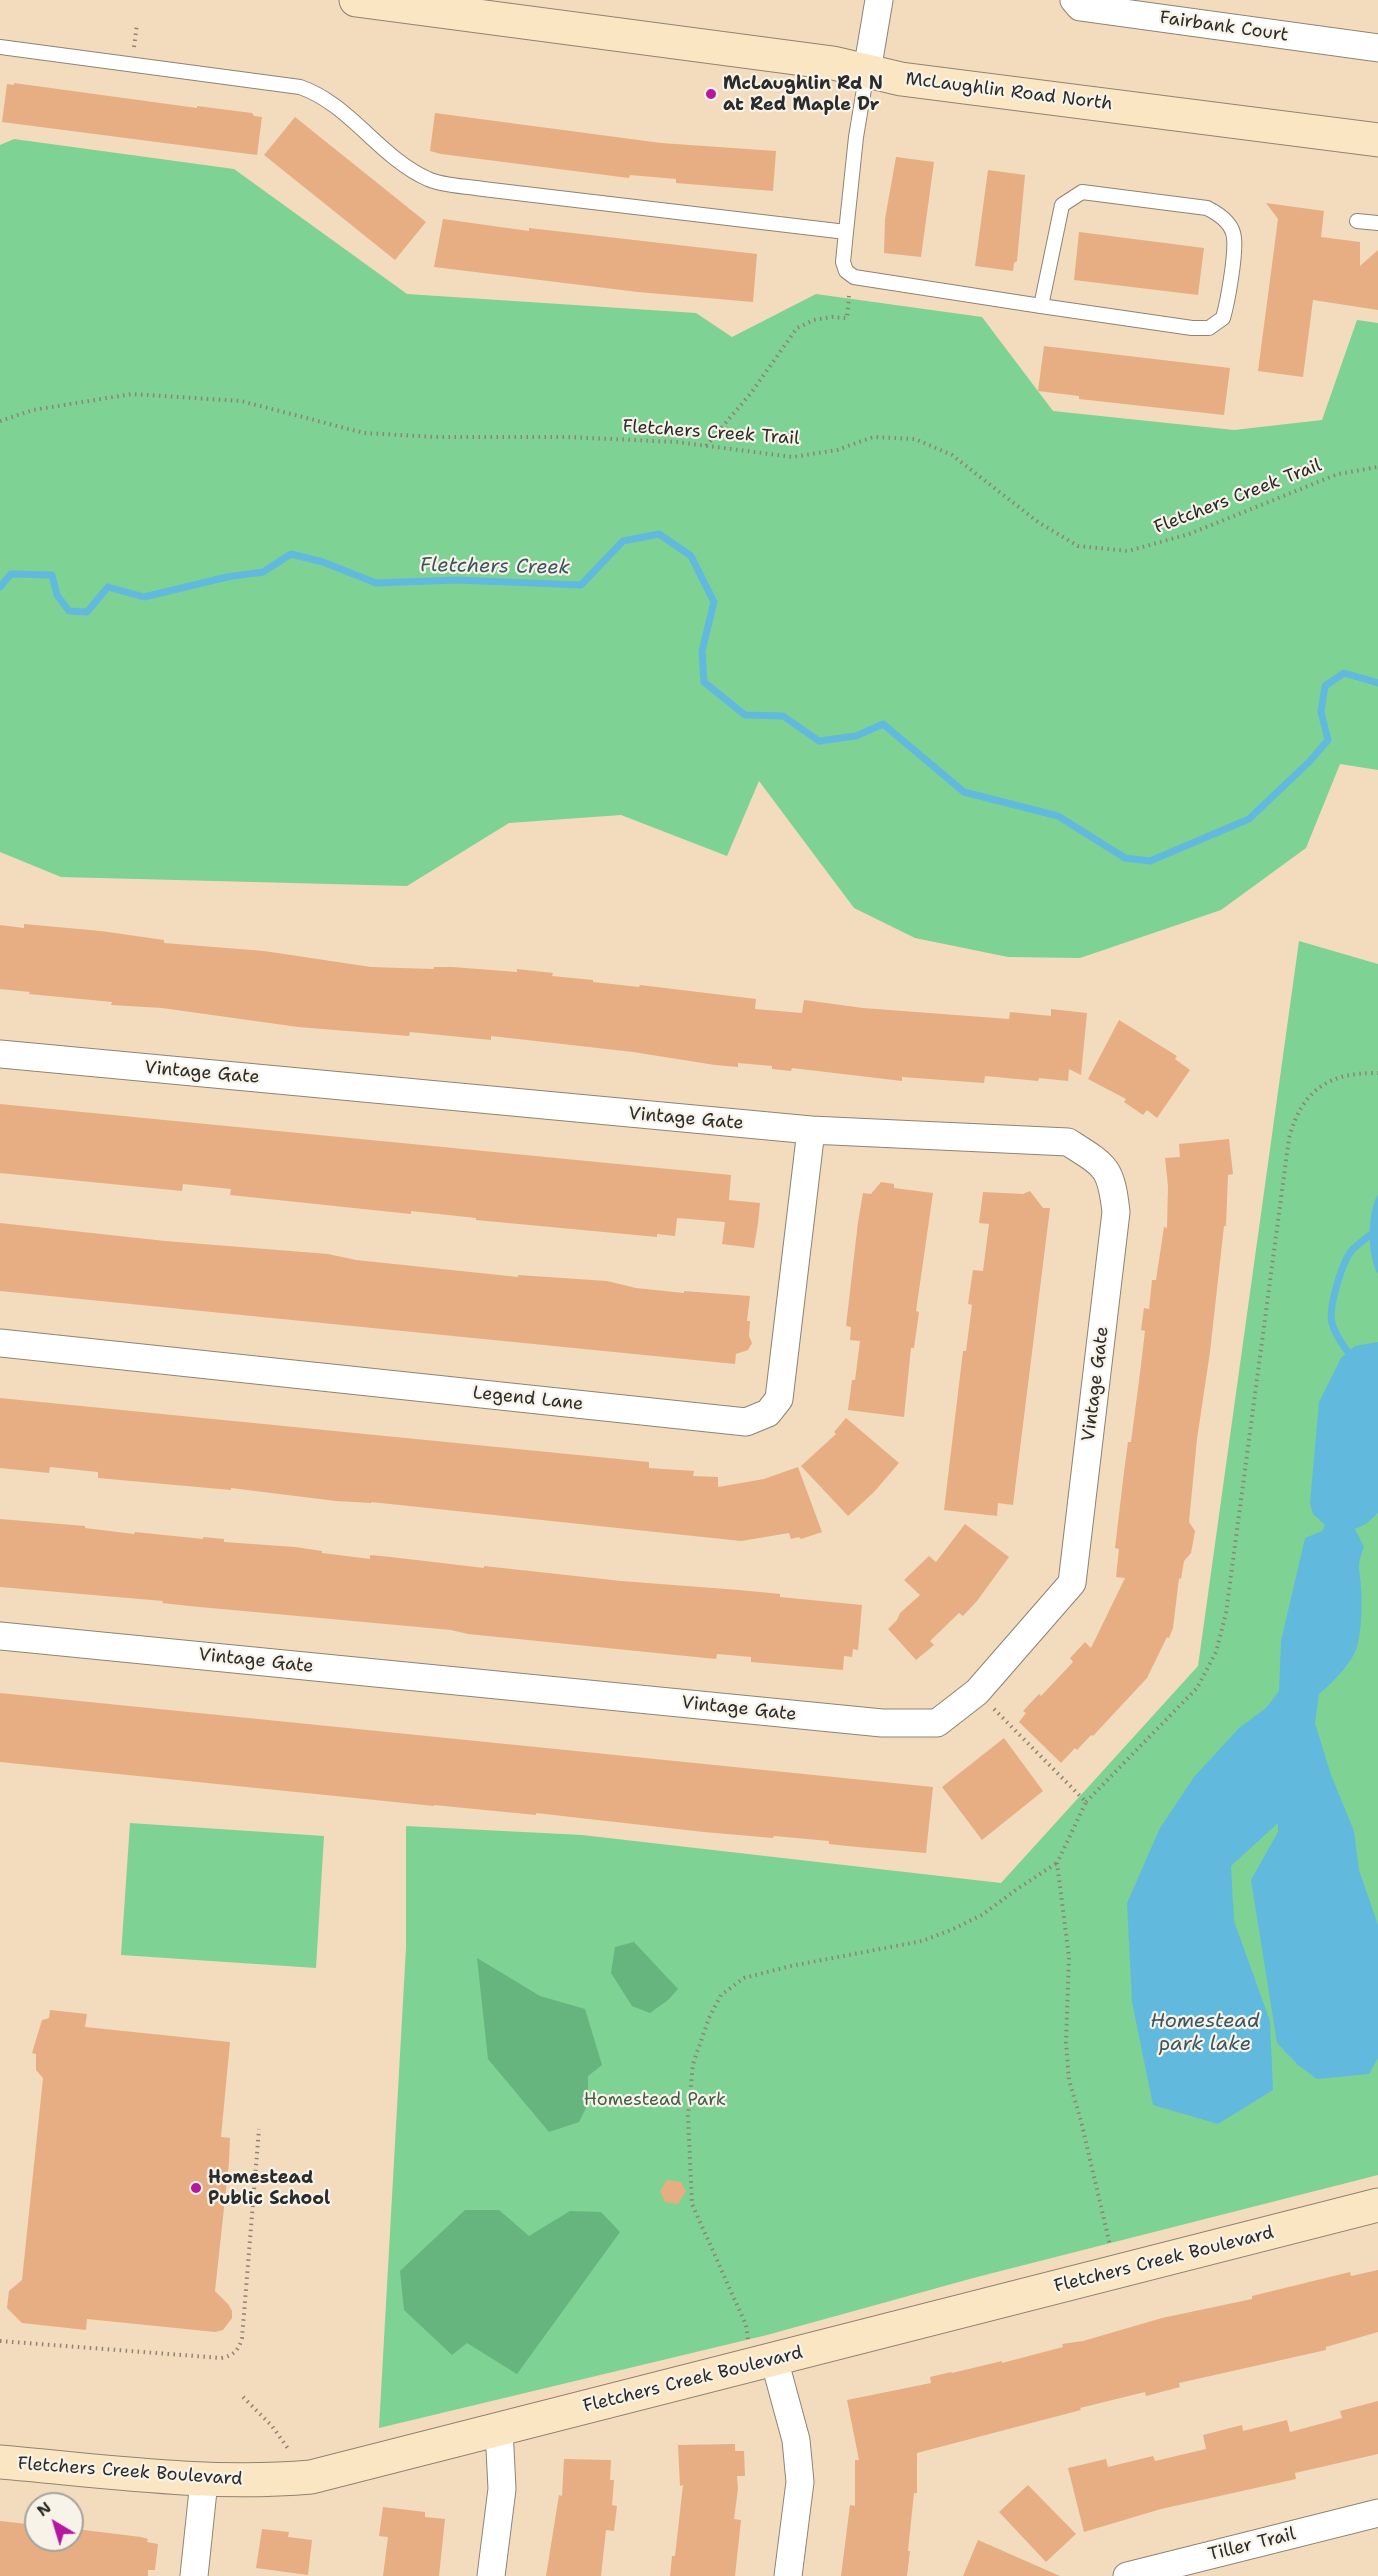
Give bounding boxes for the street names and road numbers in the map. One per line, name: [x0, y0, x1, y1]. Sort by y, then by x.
street label: Fairbank Court: [1158, 7, 1290, 47]
street label: McLaughlin Road North: [904, 69, 1114, 115]
street label: Fletchers Creek Trail: [622, 416, 800, 450]
street label: Fletchers Creek Trail: [1151, 455, 1325, 539]
street label: Vintage Gate: [143, 1057, 261, 1089]
street label: Vintage Gate: [627, 1103, 745, 1135]
street label: Vintage Gate: [1078, 1325, 1114, 1443]
street label: Legend Lane: [472, 1382, 584, 1416]
street label: Vintage Gate: [197, 1644, 315, 1678]
street label: Vintage Gate: [680, 1692, 798, 1726]
street label: Fletchers Creek Boulevard: [1052, 2222, 1276, 2298]
street label: Fletchers Creek Boulevard: [581, 2342, 805, 2418]
street label: Fletchers Creek Boulevard: [17, 2453, 243, 2491]
street label: Tiller Trail: [1206, 2524, 1298, 2566]

